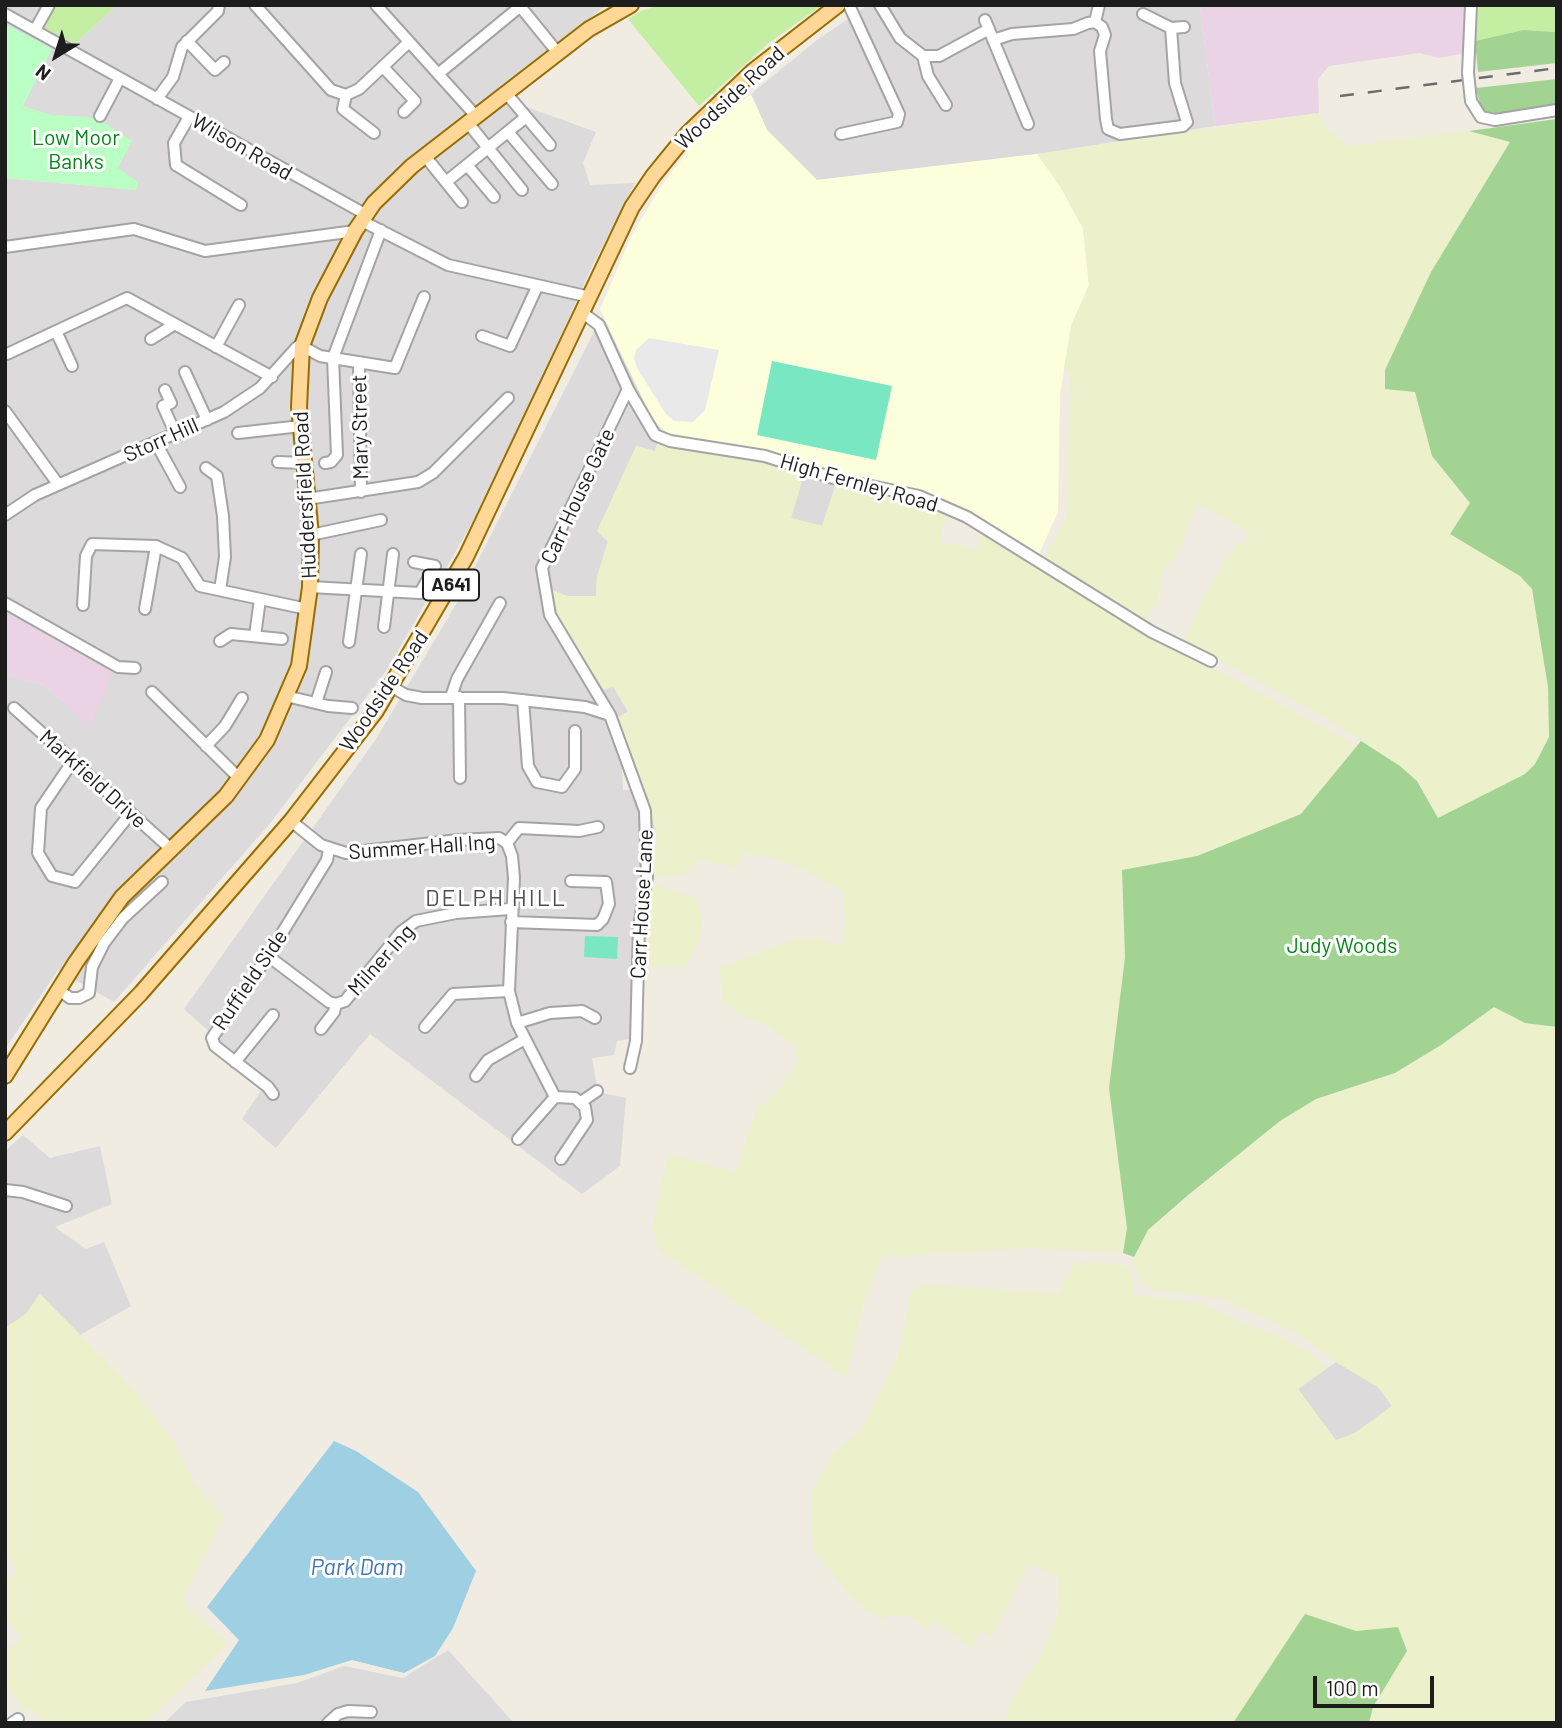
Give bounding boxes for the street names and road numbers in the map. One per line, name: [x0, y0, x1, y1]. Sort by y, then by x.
street label: Woodside Road: [670, 41, 790, 155]
street label: Wilson Road: [187, 108, 297, 186]
street label: Mary Street: [346, 374, 374, 480]
street label: Huddersfield Road: [288, 411, 322, 579]
street label: Storr Hill: [120, 412, 202, 468]
street label: Carr House Gate: [536, 424, 620, 568]
street label: High Fernley Road: [777, 448, 941, 518]
road number: A641: [423, 570, 479, 600]
street label: Woodside Road: [334, 626, 434, 756]
street label: Markfield Drive: [34, 724, 152, 834]
street label: Summer Hall Ing: [348, 829, 496, 865]
street label: Carr House Lane: [625, 829, 659, 979]
street label: Milner Ing: [342, 919, 420, 1001]
street label: Ruffield Side: [207, 925, 293, 1035]

